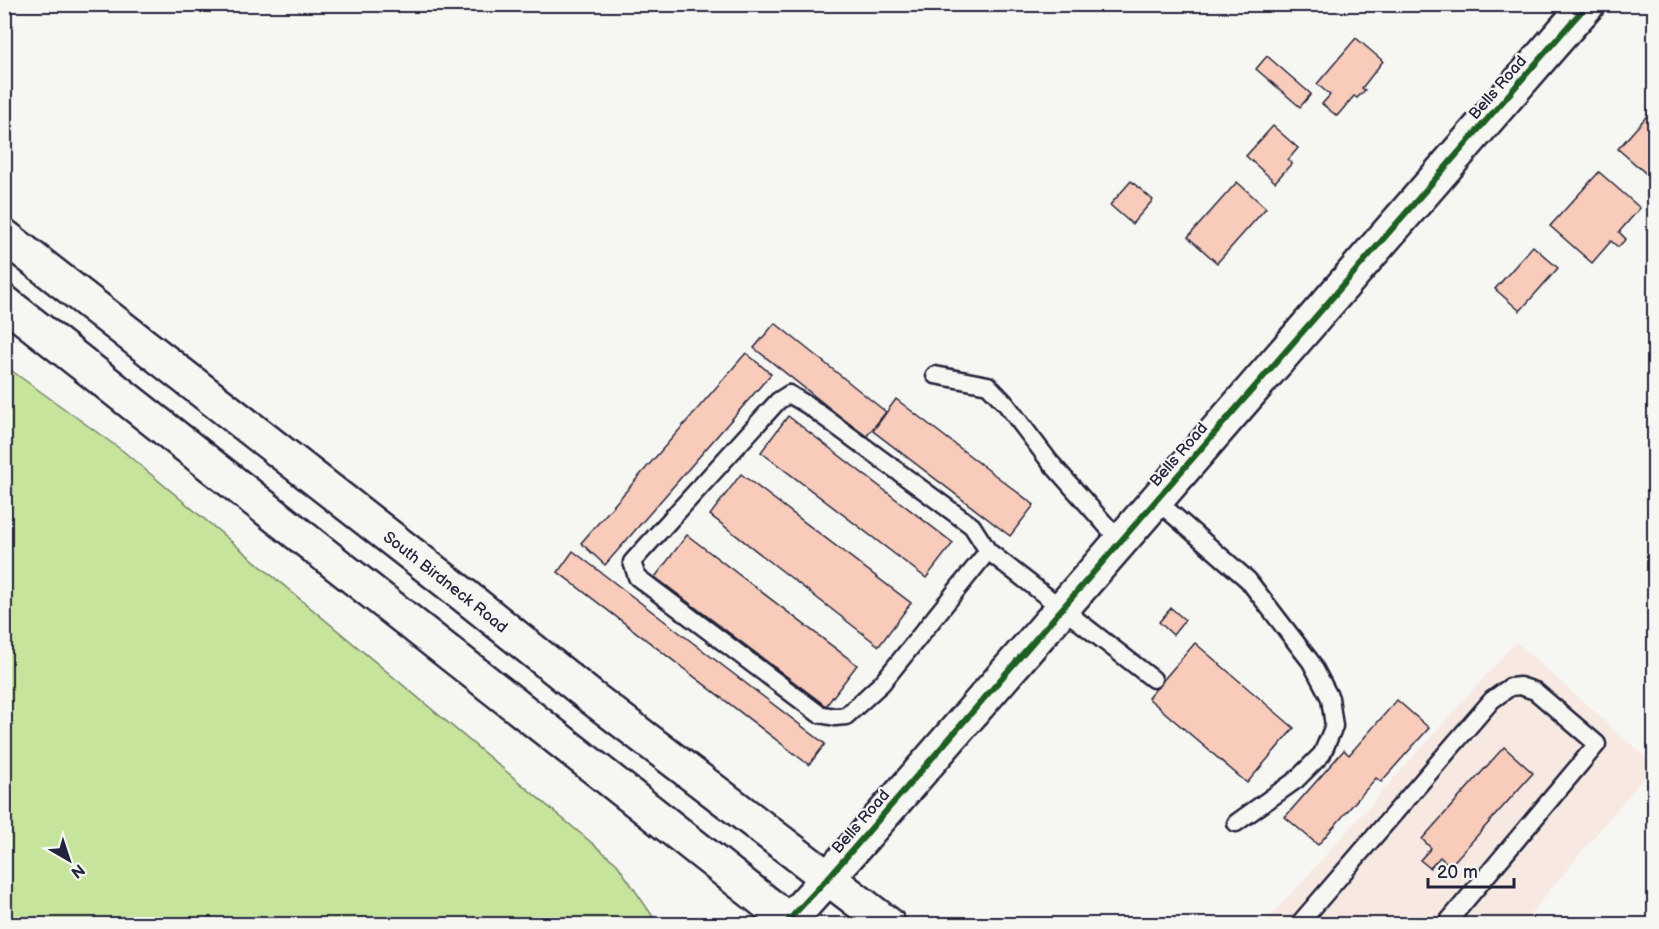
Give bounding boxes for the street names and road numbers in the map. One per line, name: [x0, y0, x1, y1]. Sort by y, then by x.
street label: Bells Road: [1465, 52, 1531, 124]
street label: Bells Road: [1146, 419, 1212, 491]
street label: South Birdneck Road: [379, 528, 511, 637]
street label: Bells Road: [828, 786, 894, 858]

